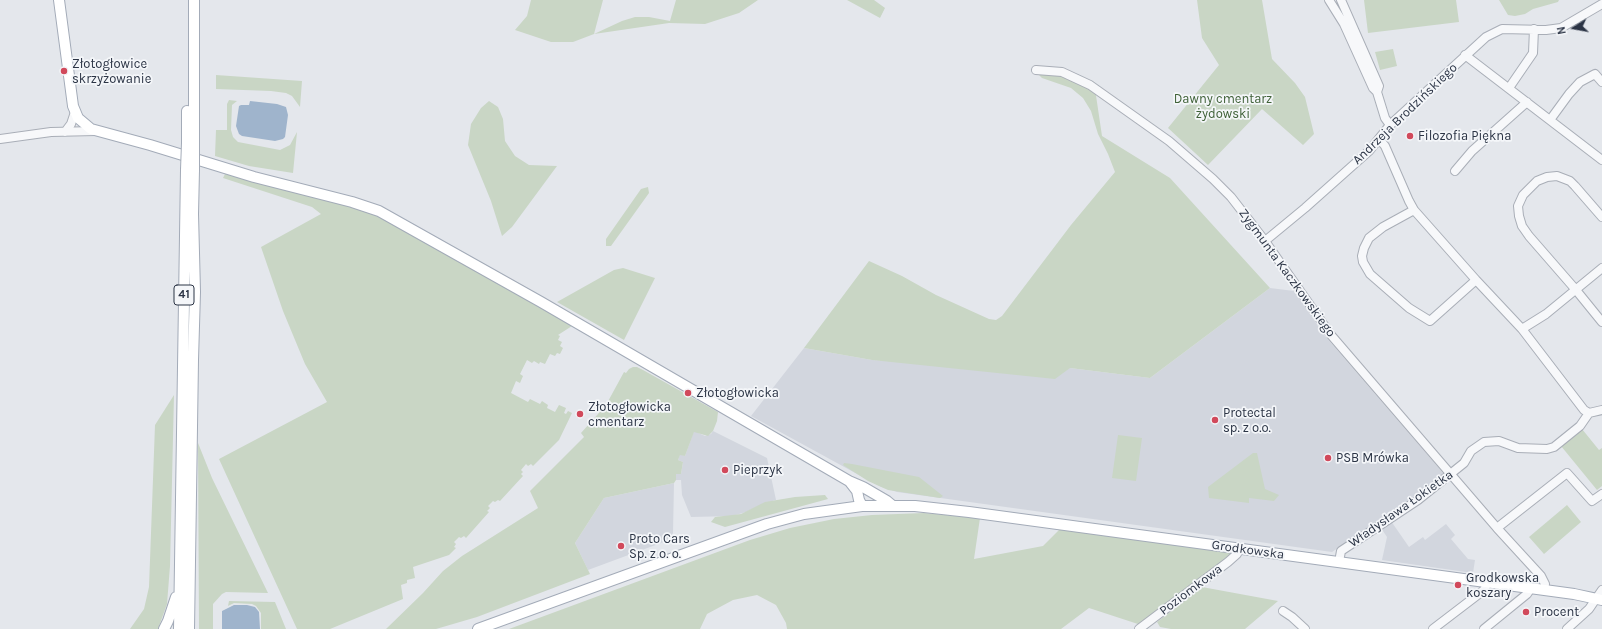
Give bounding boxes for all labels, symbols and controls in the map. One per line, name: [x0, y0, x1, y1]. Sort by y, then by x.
north arrow: [1554, 8, 1594, 48]
text: N: [1555, 25, 1569, 36]
place label: Złotogłowice skrzyżowanie: [72, 56, 151, 87]
street label: Andrzeja Brodzińskiego: [1349, 60, 1461, 168]
marker: Złotogłowice skrzyżowanie: [59, 66, 69, 76]
park label: Dawny cmentarz żydowski: [1174, 91, 1272, 122]
place label: Filozofia Piękna: [1418, 128, 1511, 144]
marker: Filozofia Piękna: [1405, 131, 1415, 141]
street label: Zygmunta Kaczkowskiego: [1235, 206, 1339, 340]
road number: 41: [174, 285, 194, 305]
place label: Złotogłowicka: [696, 385, 779, 401]
marker: Złotogłowicka: [683, 388, 693, 398]
place label: Złotogłowicka cmentarz: [588, 399, 671, 430]
place label: Protectal sp. z o.o.: [1223, 405, 1276, 436]
marker: Złotogłowicka cmentarz: [575, 409, 585, 419]
marker: Protectal sp. z o.o.: [1210, 415, 1220, 425]
place label: PSB Mrówka: [1336, 450, 1409, 466]
marker: PSB Mrówka: [1323, 453, 1333, 463]
place label: Pieprzyk: [733, 462, 783, 478]
marker: Pieprzyk: [720, 465, 730, 475]
street label: Władysława Łokietka: [1346, 467, 1456, 551]
place label: Proto Cars Sp. z o. o.: [629, 531, 690, 562]
street label: Grodkowska: [1211, 537, 1285, 563]
marker: Proto Cars Sp. z o. o.: [616, 541, 626, 551]
street label: Poziomkowa: [1157, 561, 1225, 619]
place label: Grodkowska koszary: [1466, 570, 1539, 601]
marker: Grodkowska koszary: [1453, 580, 1463, 590]
place label: Procent: [1534, 604, 1579, 620]
marker: Procent: [1521, 607, 1531, 617]

